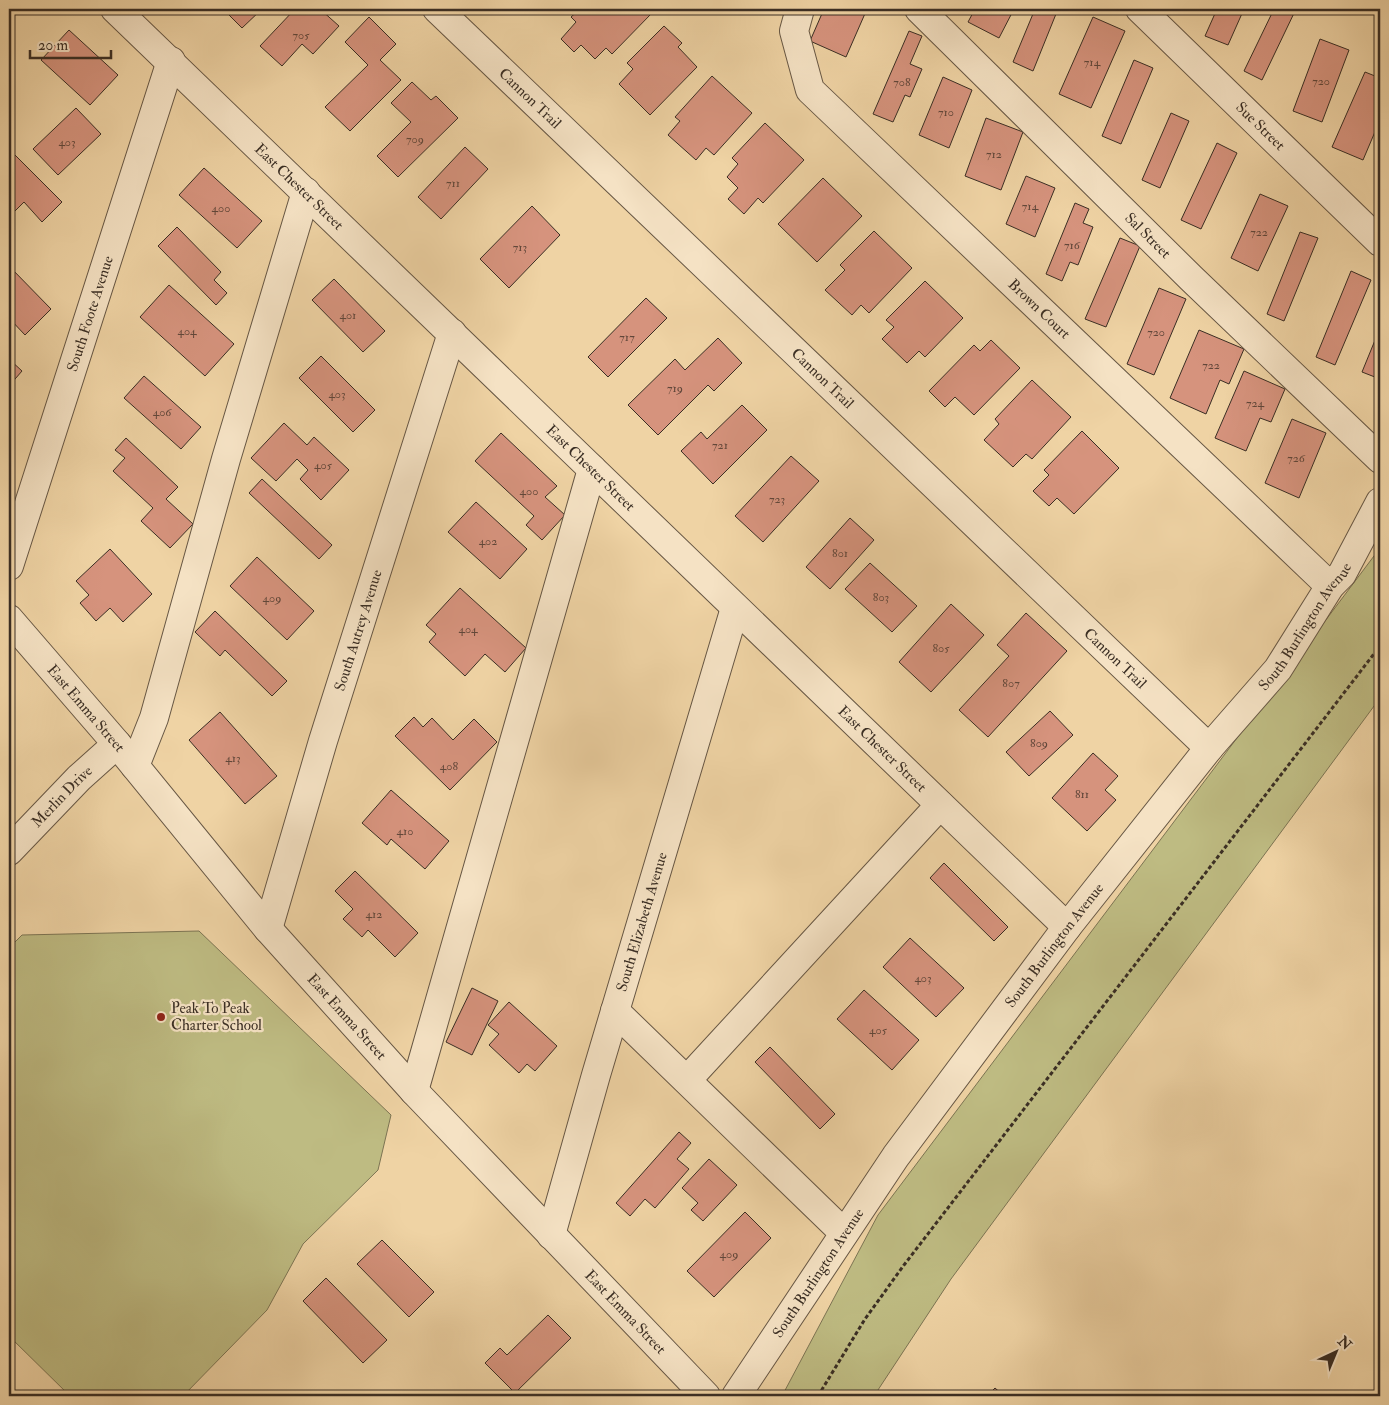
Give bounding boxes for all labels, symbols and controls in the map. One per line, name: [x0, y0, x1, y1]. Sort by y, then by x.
scale bar: [30, 28, 111, 60]
house number: 705: [293, 28, 310, 43]
text: 20 m: [38, 36, 68, 55]
house number: 714: [1084, 55, 1101, 70]
street label: Cannon Trail: [495, 64, 566, 133]
house number: 720: [1312, 74, 1330, 89]
house number: 708: [893, 75, 911, 90]
street label: Sue Street: [1232, 98, 1289, 154]
house number: 710: [938, 105, 954, 120]
house number: 709: [406, 132, 424, 147]
house number: 403: [58, 135, 76, 150]
street label: East Chester Street: [251, 139, 348, 234]
house number: 712: [986, 147, 1002, 162]
house number: 711: [446, 176, 460, 191]
house number: 714: [1022, 199, 1039, 214]
house number: 400: [212, 201, 230, 216]
street label: Sal Street: [1121, 208, 1175, 263]
house number: 722: [1250, 225, 1268, 240]
house number: 716: [1064, 238, 1081, 253]
house number: 713: [513, 240, 527, 255]
street label: South Foote Avenue: [62, 253, 117, 374]
street label: Brown Court: [1004, 275, 1075, 343]
house number: 401: [340, 308, 356, 323]
house number: 404: [177, 324, 197, 339]
house number: 720: [1147, 325, 1165, 340]
house number: 717: [619, 330, 635, 345]
street label: Cannon Trail: [787, 344, 858, 413]
house number: 722: [1202, 358, 1220, 373]
house number: 719: [667, 381, 683, 396]
house number: 403: [328, 387, 346, 402]
house number: 724: [1246, 396, 1265, 411]
house number: 406: [153, 405, 172, 420]
street label: East Chester Street: [542, 421, 639, 515]
house number: 721: [712, 438, 728, 453]
house number: 726: [1287, 451, 1306, 466]
house number: 405: [314, 458, 333, 473]
house number: 400: [520, 484, 538, 499]
house number: 723: [769, 492, 785, 507]
house number: 402: [479, 534, 497, 549]
house number: 801: [832, 546, 848, 561]
street label: South Burlington Avenue: [1254, 560, 1356, 694]
street label: South Autrey Avenue: [330, 567, 386, 693]
house number: 803: [873, 590, 889, 605]
house number: 409: [263, 591, 281, 606]
house number: 404: [458, 622, 478, 637]
street label: Cannon Trail: [1080, 624, 1151, 693]
house number: 805: [932, 641, 950, 656]
street label: East Emma Street: [43, 661, 129, 756]
house number: 807: [1002, 676, 1020, 691]
street label: East Chester Street: [834, 702, 931, 796]
house number: 809: [1030, 736, 1048, 751]
house number: 413: [225, 751, 241, 766]
house number: 408: [440, 759, 458, 774]
street label: Merlin Drive: [27, 761, 96, 831]
house number: 811: [1075, 787, 1089, 802]
house number: 410: [397, 824, 413, 839]
street label: South Elizabeth Avenue: [612, 850, 671, 994]
street label: South Burlington Avenue: [1001, 879, 1108, 1011]
house number: 412: [366, 907, 382, 922]
street label: East Emma Street: [303, 970, 391, 1064]
house number: 403: [914, 971, 932, 986]
place label: Peak To Peak Charter School: [171, 999, 262, 1035]
marker: Peak To Peak Charter School: [155, 1011, 167, 1023]
house number: 405: [869, 1023, 888, 1038]
street label: South Burlington Avenue: [768, 1204, 868, 1341]
house number: 409: [720, 1247, 738, 1262]
street label: East Emma Street: [581, 1266, 670, 1358]
north arrow: [1312, 1328, 1362, 1378]
text: N: [1334, 1332, 1355, 1354]

